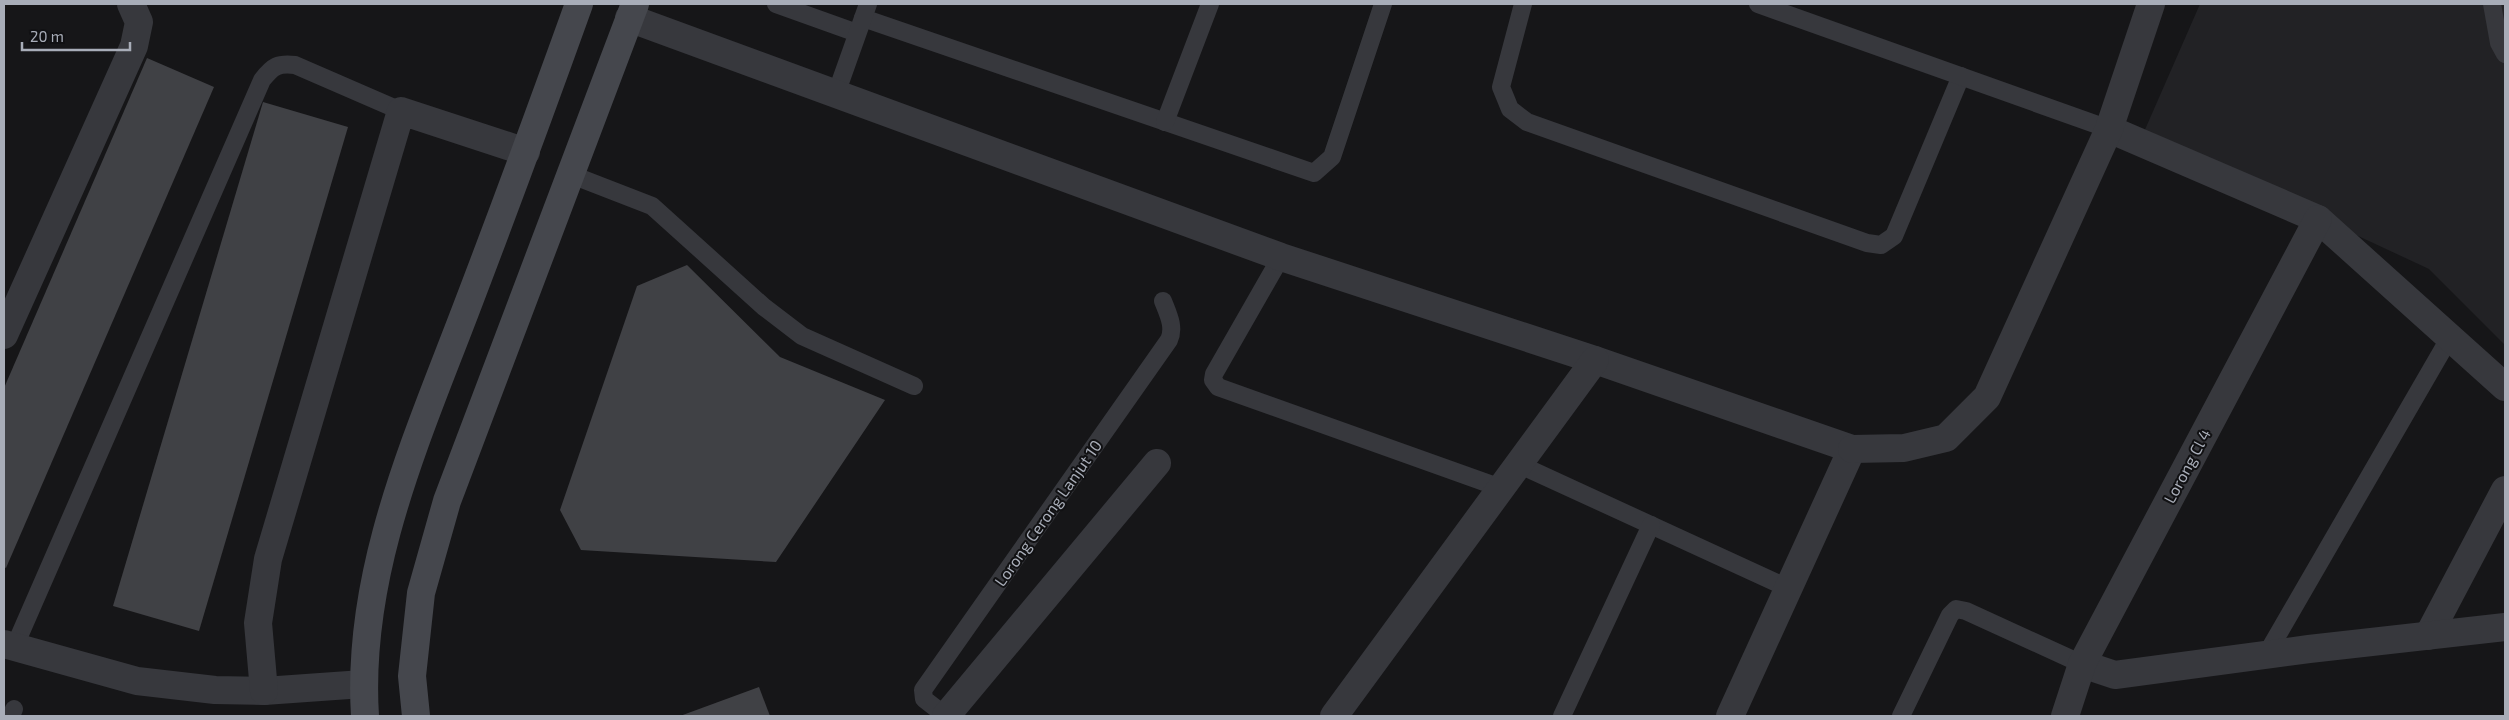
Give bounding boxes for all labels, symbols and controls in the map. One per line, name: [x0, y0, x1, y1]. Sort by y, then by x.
scale bar: [22, 20, 130, 52]
text: 20 m: [30, 27, 64, 45]
street label: Lorong Cl 4: [2159, 425, 2214, 506]
street label: Lorong Cerong Lanjut 10: [990, 436, 1106, 590]

